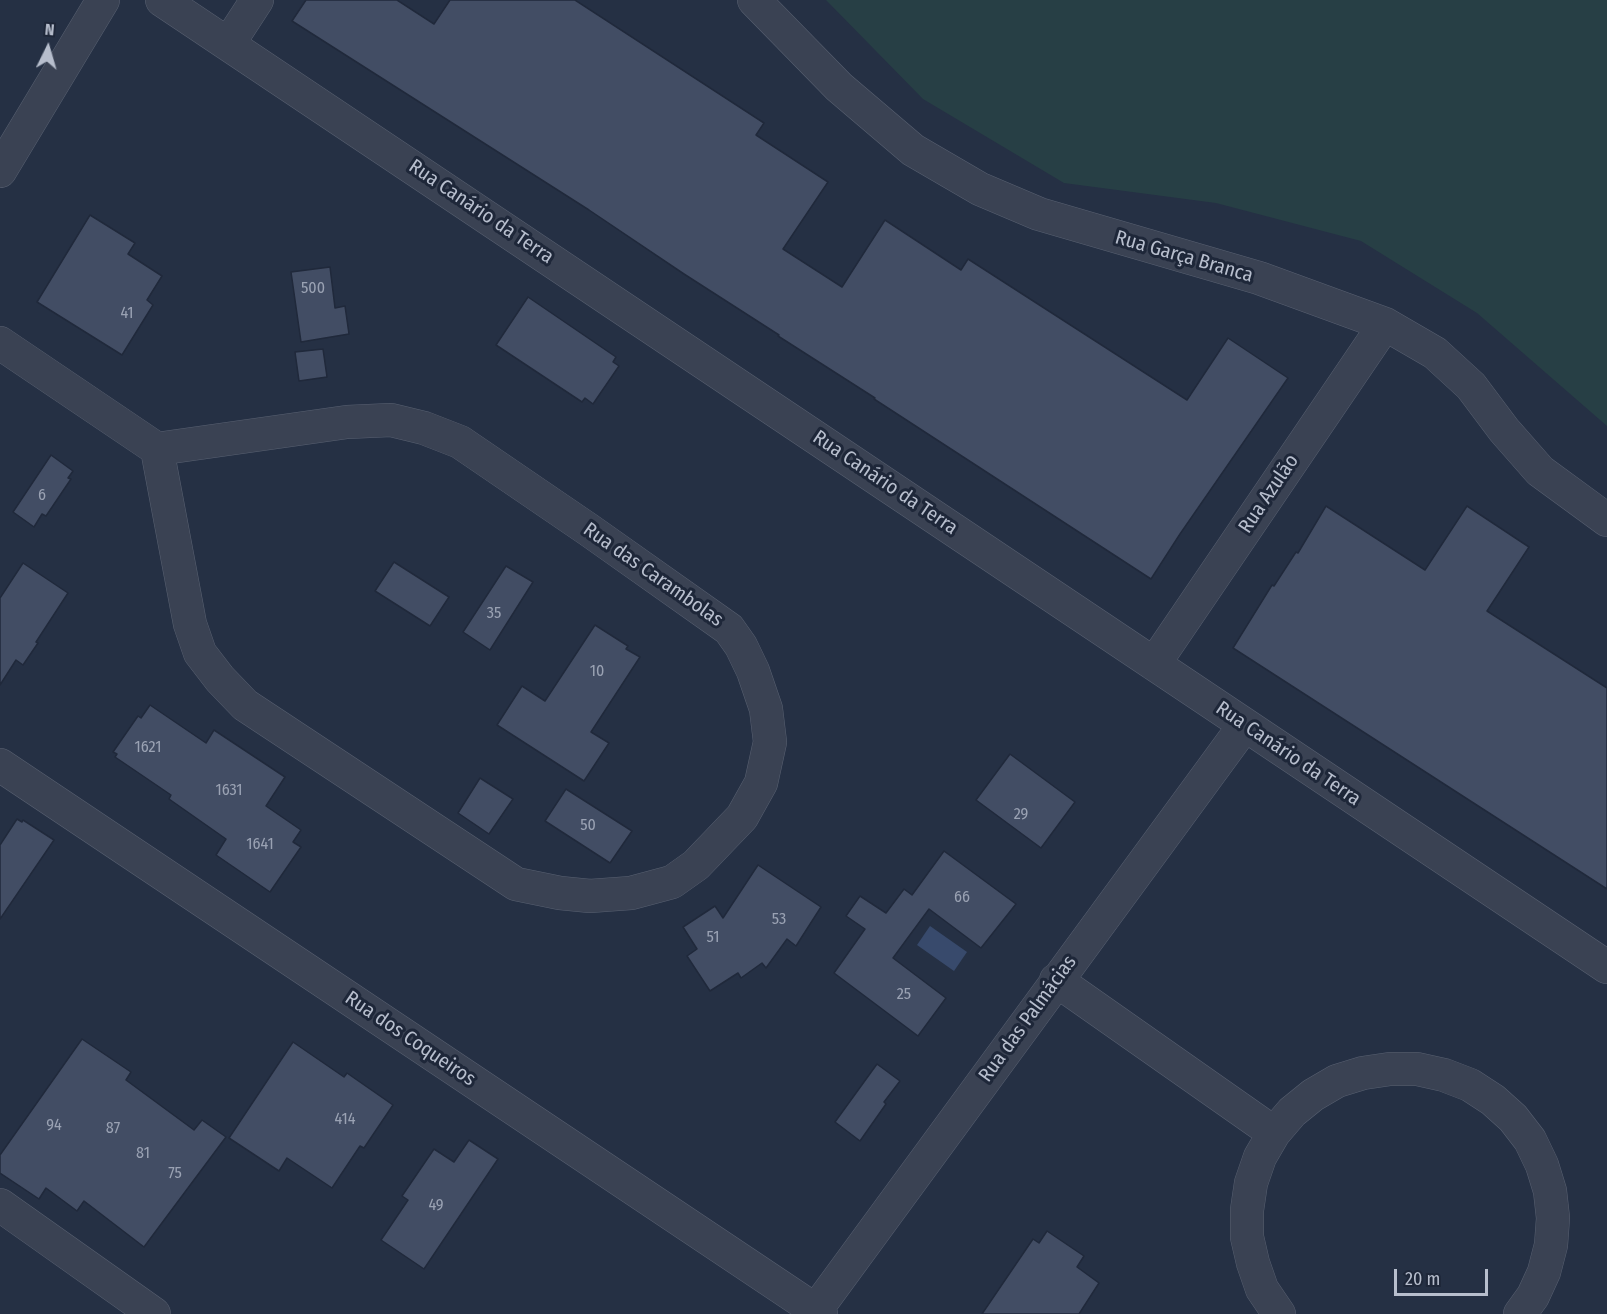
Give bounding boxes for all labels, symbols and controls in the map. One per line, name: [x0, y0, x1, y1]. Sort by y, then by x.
north arrow: [18, 18, 78, 78]
text: N: [44, 20, 55, 39]
street label: Rua Canário da Terra: [404, 155, 558, 269]
street label: Rua Garça Branca: [1112, 226, 1256, 288]
house number: 500: [301, 279, 325, 299]
house number: 41: [120, 304, 134, 324]
street label: Rua Canário da Terra: [808, 426, 962, 540]
street label: Rua Azulão: [1234, 450, 1304, 538]
house number: 6: [38, 486, 46, 506]
street label: Rua das Carambolas: [578, 518, 728, 632]
house number: 35: [487, 604, 501, 624]
house number: 10: [590, 662, 604, 682]
street label: Rua Canário da Terra: [1211, 697, 1365, 811]
house number: 1621: [135, 738, 161, 758]
house number: 1631: [215, 781, 243, 801]
house number: 29: [1014, 805, 1028, 825]
house number: 50: [580, 816, 596, 836]
house number: 1641: [246, 835, 274, 855]
house number: 66: [954, 888, 970, 908]
house number: 53: [772, 910, 786, 930]
house number: 51: [707, 928, 719, 948]
street label: Rua das Palmácias: [974, 951, 1082, 1087]
house number: 25: [897, 985, 911, 1005]
street label: Rua dos Coqueiros: [340, 986, 480, 1092]
house number: 414: [335, 1110, 355, 1130]
house number: 94: [46, 1116, 62, 1136]
house number: 87: [106, 1119, 120, 1139]
house number: 81: [136, 1144, 150, 1164]
house number: 75: [168, 1164, 182, 1184]
house number: 49: [428, 1196, 444, 1216]
scale bar: [1397, 1257, 1492, 1295]
text: 20 m: [1405, 1268, 1440, 1290]

